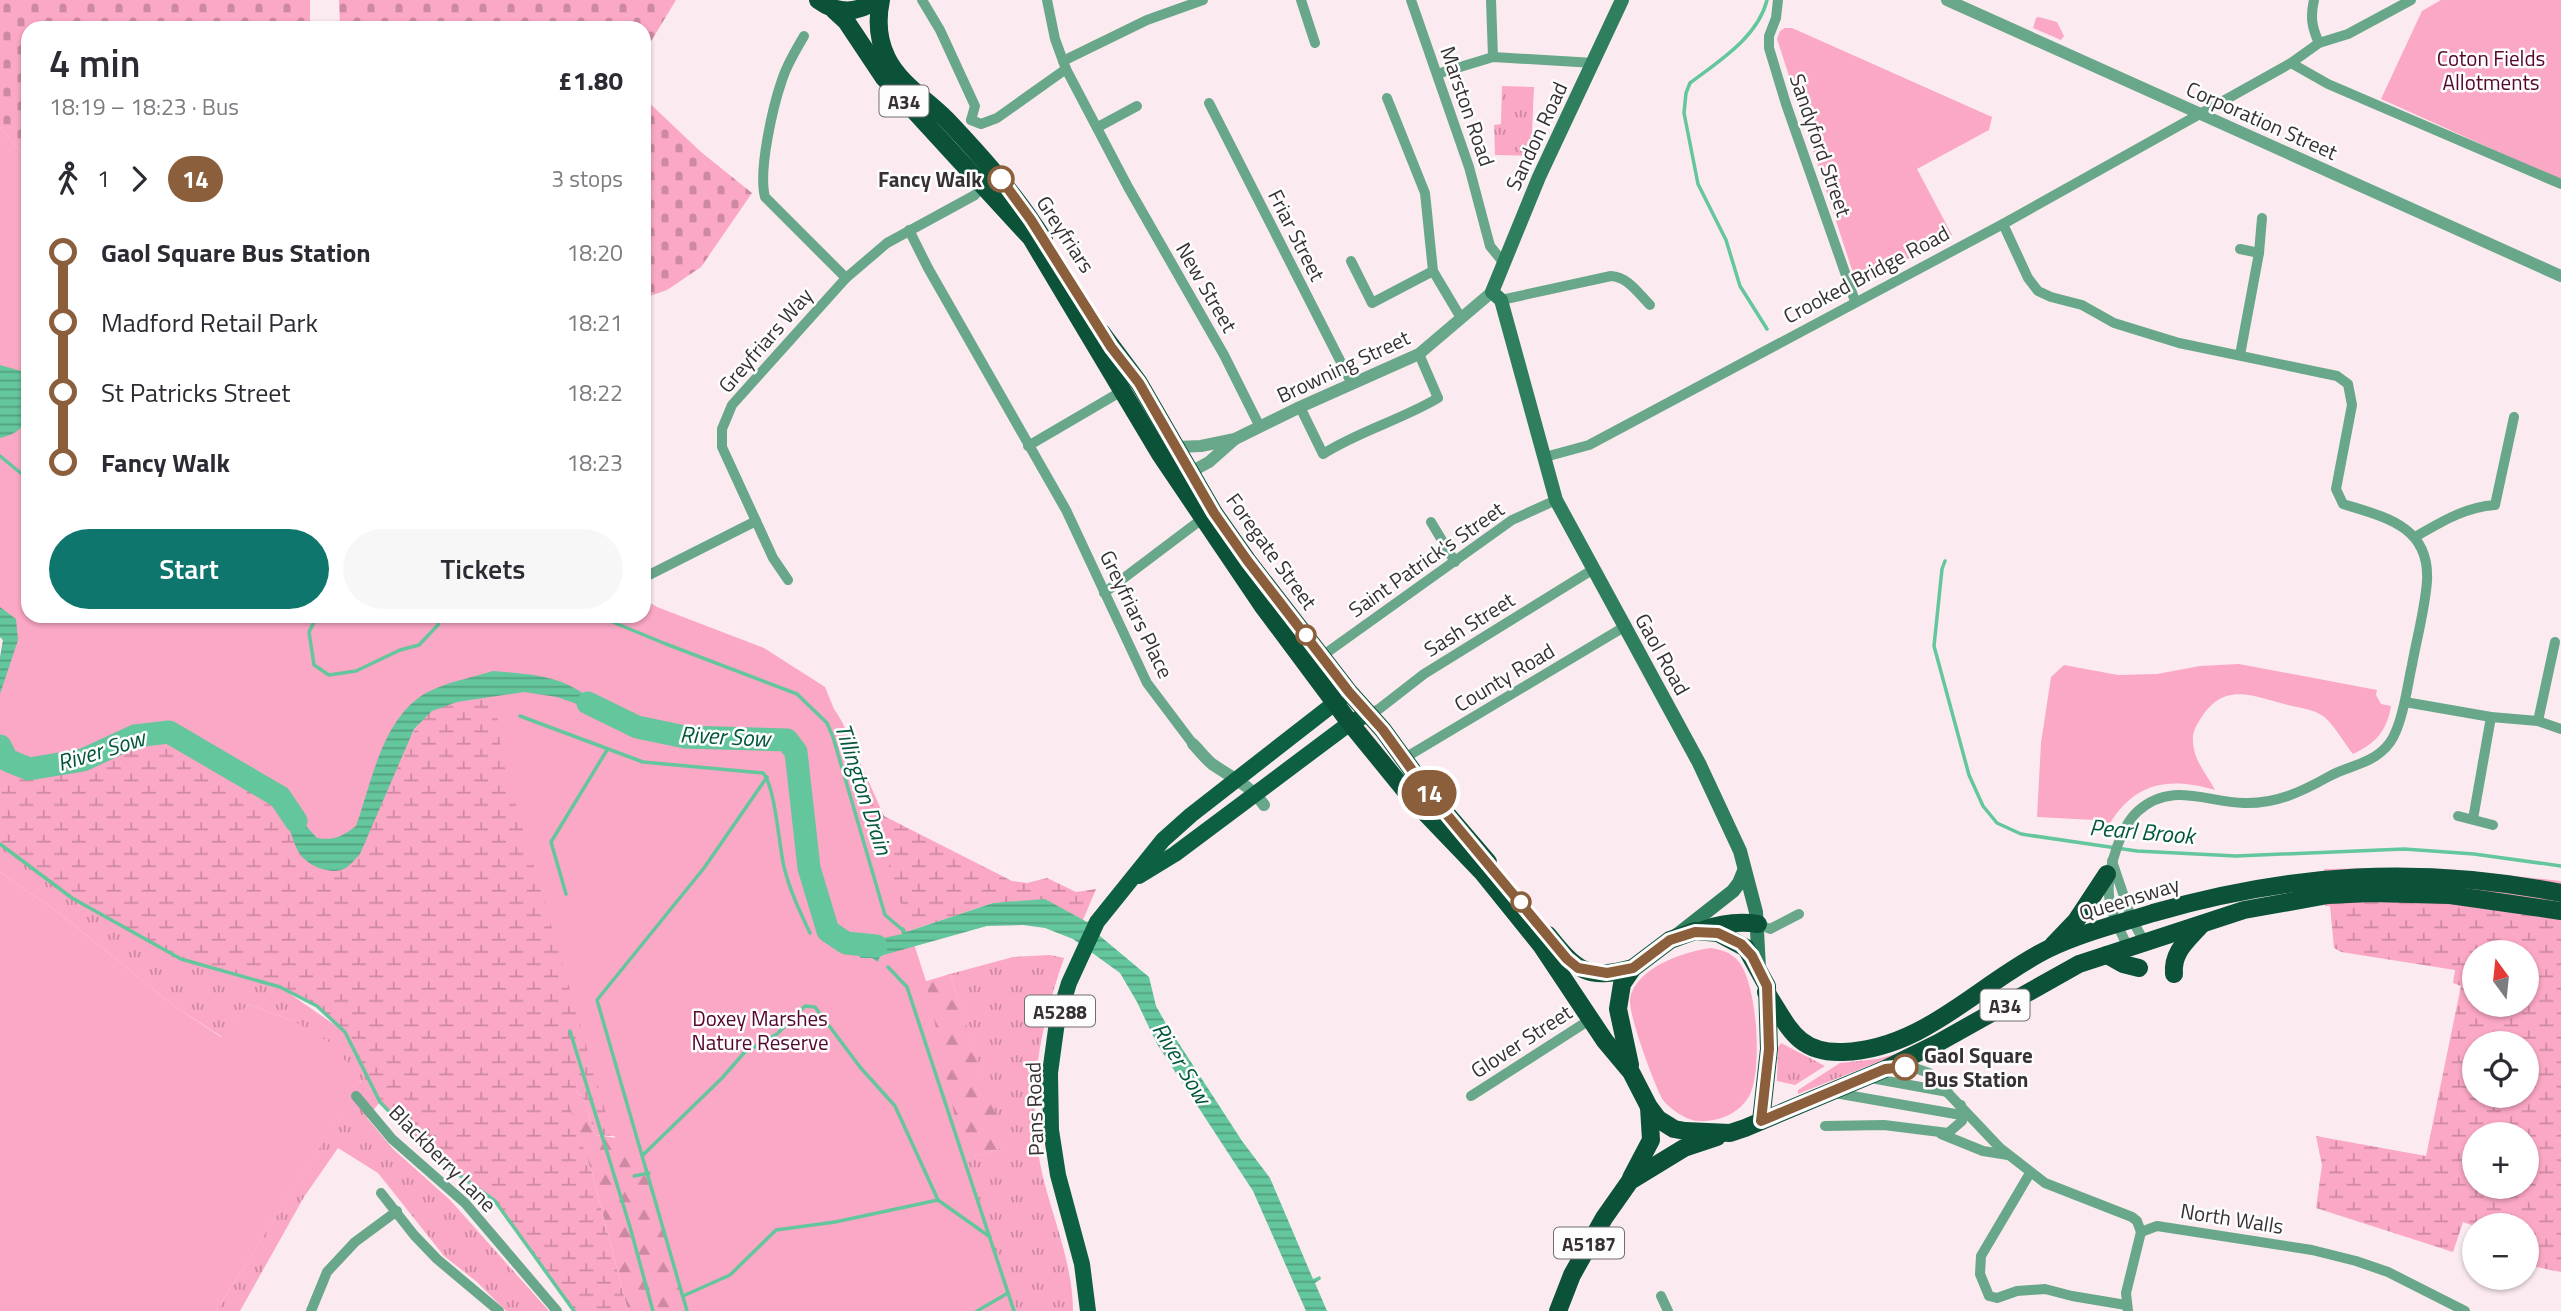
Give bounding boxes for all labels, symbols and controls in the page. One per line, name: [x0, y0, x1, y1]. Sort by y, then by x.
text: 4 min: [49, 34, 140, 92]
street label: Marston Road: [1433, 42, 1503, 170]
park label: Coton Fields Allotments: [2437, 42, 2545, 98]
text: £1.80: [558, 61, 623, 100]
street label: Sandyford Street: [1782, 69, 1861, 221]
street label: Corporation Street: [2181, 72, 2343, 168]
street label: Sandon Road: [1497, 76, 1575, 196]
road number: A34: [880, 86, 928, 116]
text: 18:19 – 18:23 · Bus: [49, 89, 239, 124]
icon: walk: [49, 160, 87, 198]
icon: forward: [120, 160, 158, 198]
text: 1: [97, 161, 110, 196]
text: 14: [182, 161, 209, 197]
text: 3 stops: [551, 161, 623, 196]
place label: Fancy Walk: [878, 163, 982, 195]
marker: Fancy Walk: [988, 166, 1014, 192]
street label: Friar Street: [1260, 184, 1334, 287]
street label: Greyfriars: [1029, 189, 1103, 279]
street label: Crooked Bridge Road: [1777, 217, 1955, 331]
text: Gaol Square Bus Station: [101, 233, 371, 272]
text: 18:20: [566, 235, 623, 270]
street label: New Street: [1168, 236, 1246, 339]
street label: Greyfriars Way: [710, 280, 820, 400]
text: Madford Retail Park: [101, 303, 318, 342]
text: 18:21: [566, 305, 623, 340]
street label: Browning Street: [1271, 321, 1415, 411]
text: St Patricks Street: [101, 373, 290, 412]
text: 18:22: [566, 375, 623, 410]
text: Fancy Walk: [101, 443, 230, 482]
text: 18:23: [566, 445, 623, 480]
street label: Foregate Street: [1219, 486, 1326, 617]
street label: Saint Patrick's Street: [1342, 493, 1511, 625]
button: Start: [49, 529, 329, 609]
button: Tickets: [343, 529, 623, 609]
street label: Greyfriars Place: [1092, 545, 1182, 683]
street label: Sash Street: [1417, 583, 1521, 665]
street label: Gaol Road: [1627, 607, 1699, 701]
unlabelled marker: [1296, 625, 1316, 645]
street label: County Road: [1448, 634, 1560, 720]
water label: River Sow: [679, 716, 773, 756]
water label: River Sow: [53, 719, 151, 780]
water label: Tillington Drain: [826, 719, 902, 860]
line badge: 14: [1398, 770, 1460, 816]
text: 14: [1416, 775, 1442, 811]
water label: Pearl Brook: [2088, 809, 2199, 853]
street label: Queensway: [2075, 868, 2183, 928]
unlabelled marker: [1511, 892, 1531, 912]
north arrow: [2462, 940, 2539, 1017]
map controls: [2462, 940, 2539, 1290]
road number: A34: [1980, 990, 2030, 1021]
road number: A5288: [1025, 995, 1095, 1026]
street label: Glover Street: [1464, 996, 1579, 1086]
park label: Doxey Marshes Nature Reserve: [691, 1002, 829, 1058]
water label: River Sow: [1144, 1015, 1221, 1113]
button: locate: [2462, 1031, 2539, 1108]
place label: Gaol Square Bus Station: [1924, 1039, 2033, 1095]
marker: Gaol Square Bus Station: [1892, 1054, 1918, 1080]
street label: Pans Road: [1016, 1061, 1052, 1157]
street label: Blackberry Lane: [382, 1097, 504, 1219]
button: +: [2462, 1122, 2539, 1199]
street label: North Walls: [2178, 1194, 2286, 1242]
button: −: [2462, 1213, 2539, 1290]
road number: A5187: [1554, 1228, 1624, 1259]

